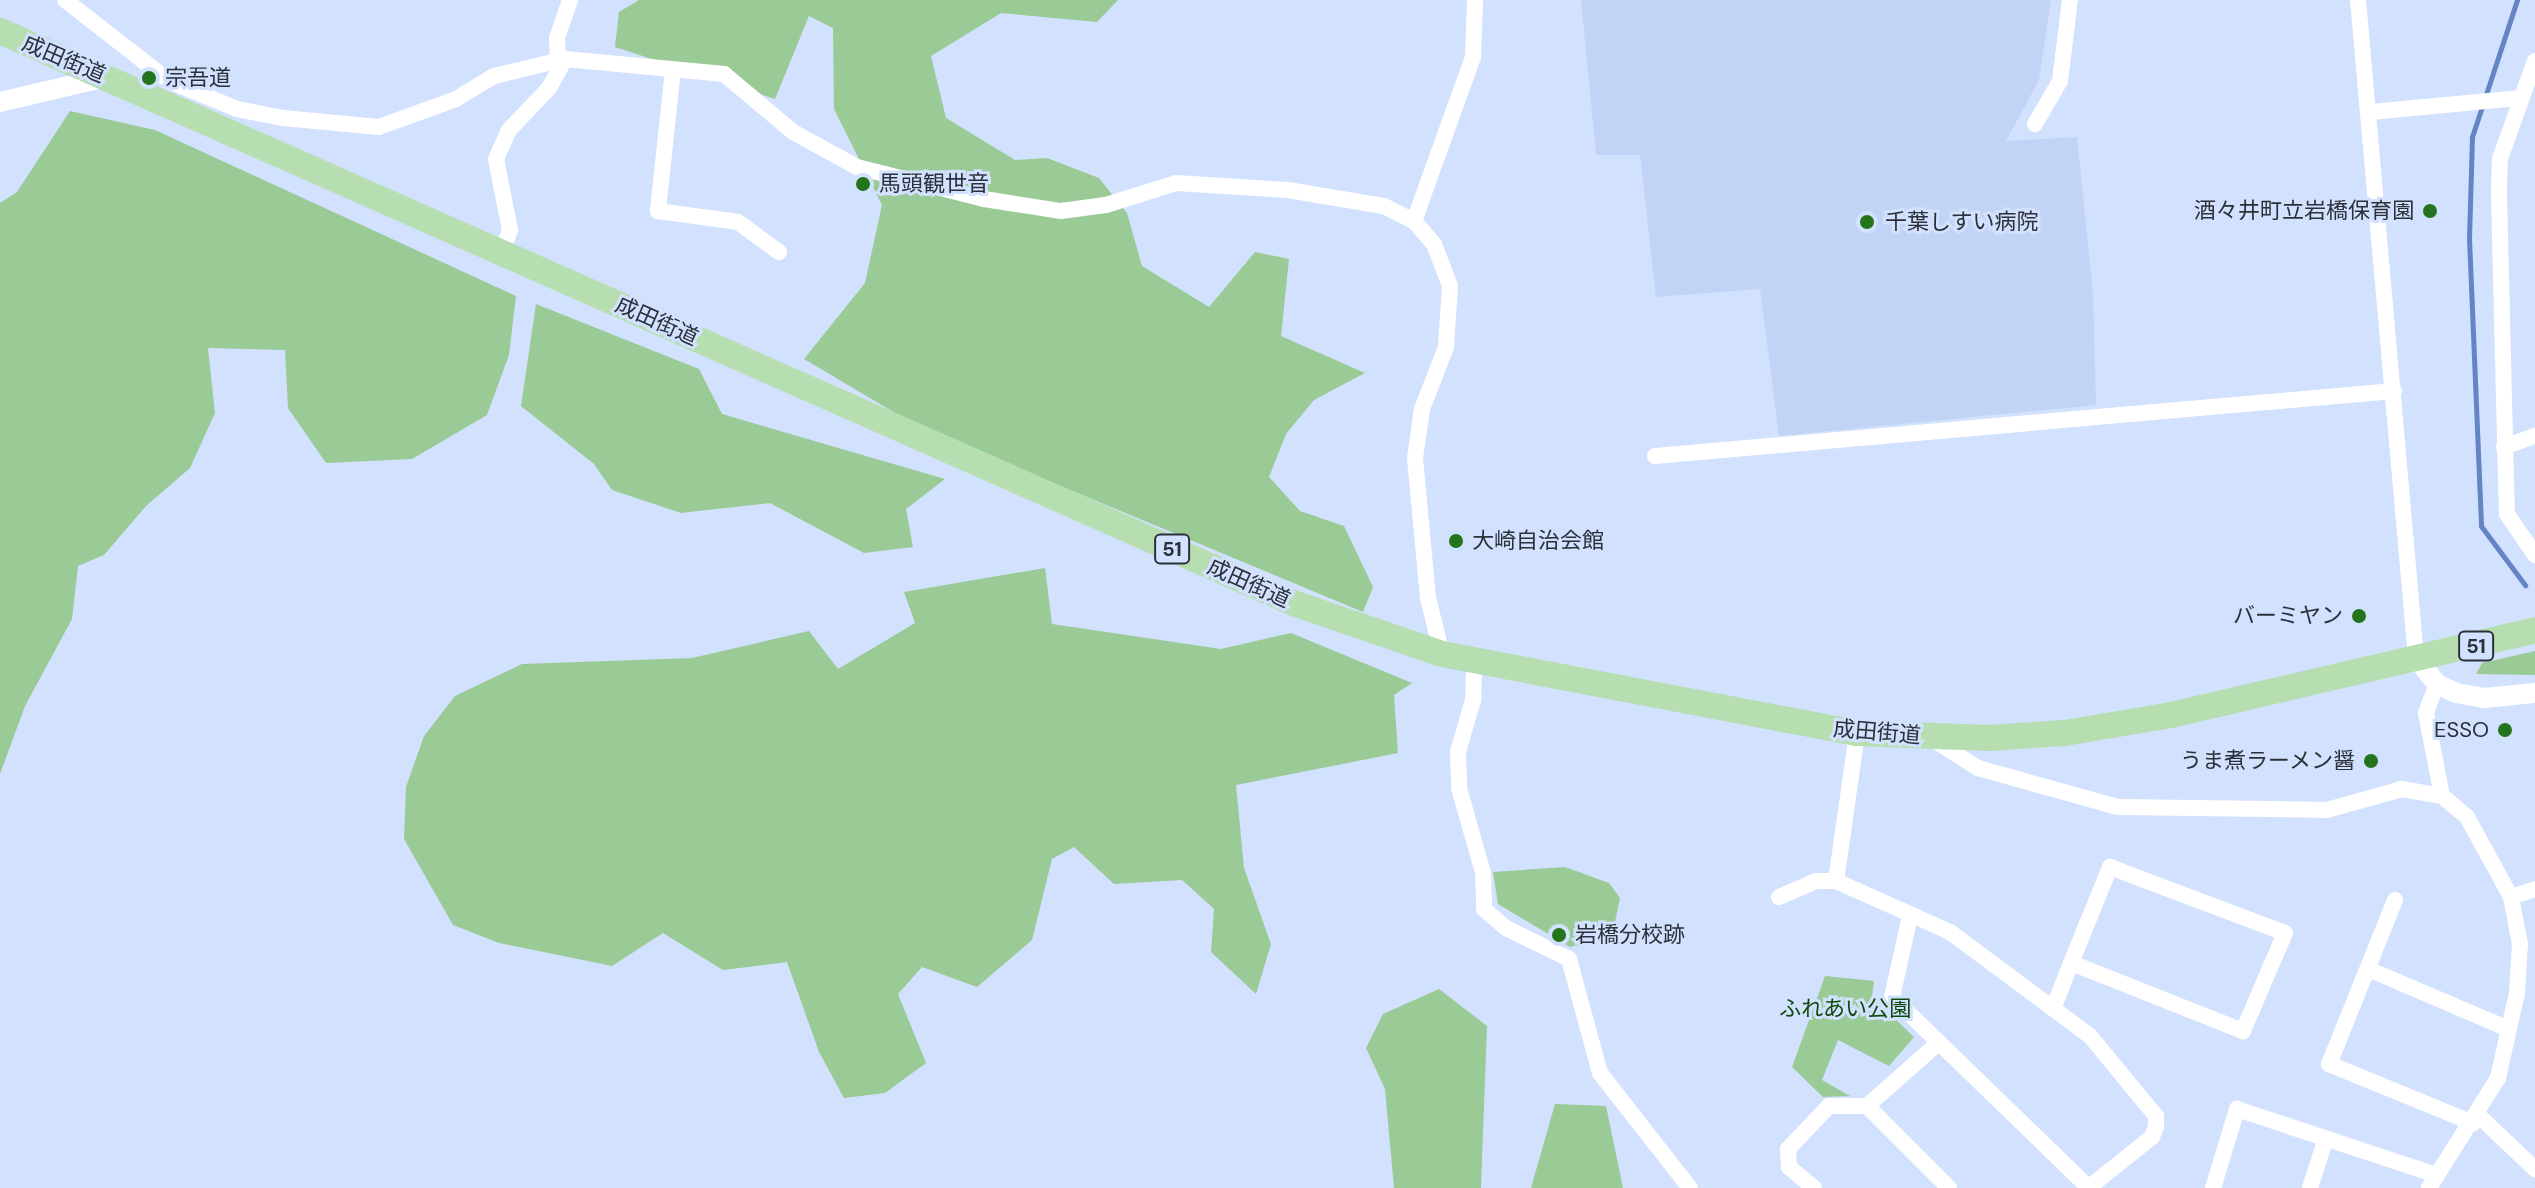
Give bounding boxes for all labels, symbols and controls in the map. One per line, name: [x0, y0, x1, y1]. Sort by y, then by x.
street label: 成田街道: [18, 30, 110, 88]
place label: 宗吾道: [165, 65, 231, 91]
marker: 宗吾道: [140, 69, 158, 87]
place label: 馬頭観世音: [879, 171, 989, 197]
marker: 馬頭観世音: [854, 175, 872, 193]
place label: 酒々井町立岩橋保育園: [2194, 198, 2414, 224]
marker: 酒々井町立岩橋保育園: [2421, 202, 2439, 220]
place label: 千葉しすい病院: [1885, 209, 2039, 235]
marker: 千葉しすい病院: [1856, 211, 1878, 233]
street label: 成田街道: [611, 291, 703, 351]
place label: 大崎自治会館: [1472, 528, 1604, 554]
marker: 大崎自治会館: [1447, 532, 1465, 550]
road number: 51: [1154, 533, 1190, 565]
street label: 成田街道: [1203, 553, 1295, 613]
place label: バーミヤン: [2233, 603, 2343, 629]
marker: バーミヤン: [2350, 607, 2368, 625]
road number: 51: [2458, 630, 2494, 662]
street label: 成田街道: [1832, 715, 1922, 749]
place label: ESSO: [2434, 717, 2489, 743]
marker: ESSO: [2496, 721, 2514, 739]
place label: うま煮ラーメン醤: [2179, 748, 2355, 774]
marker: うま煮ラーメン醤: [2362, 752, 2380, 770]
place label: 岩橋分校跡: [1575, 922, 1685, 948]
marker: 岩橋分校跡: [1550, 926, 1568, 944]
park label: ふれあい公園: [1779, 996, 1911, 1022]

